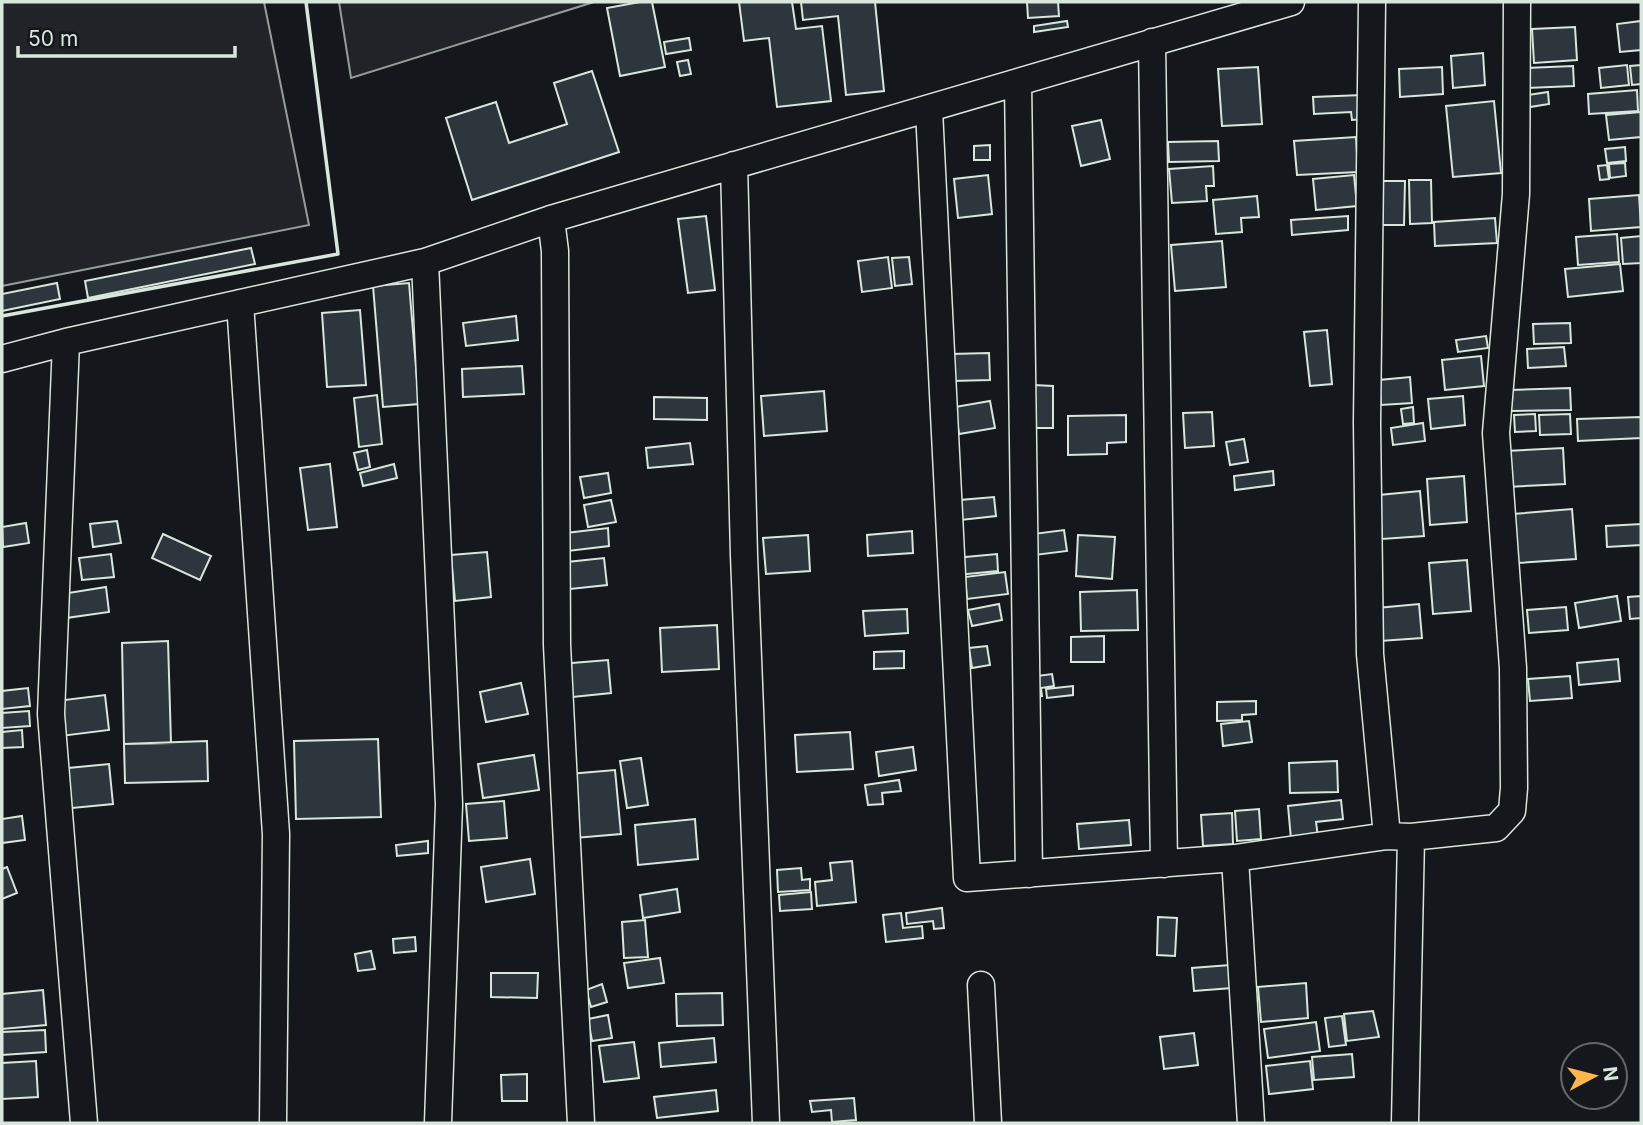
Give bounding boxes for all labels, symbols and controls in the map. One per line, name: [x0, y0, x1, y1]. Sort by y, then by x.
scale bar: [18, 14, 234, 58]
text: 50 m: [28, 26, 78, 51]
north arrow: [1559, 1041, 1629, 1111]
text: N: [1598, 1065, 1623, 1083]

